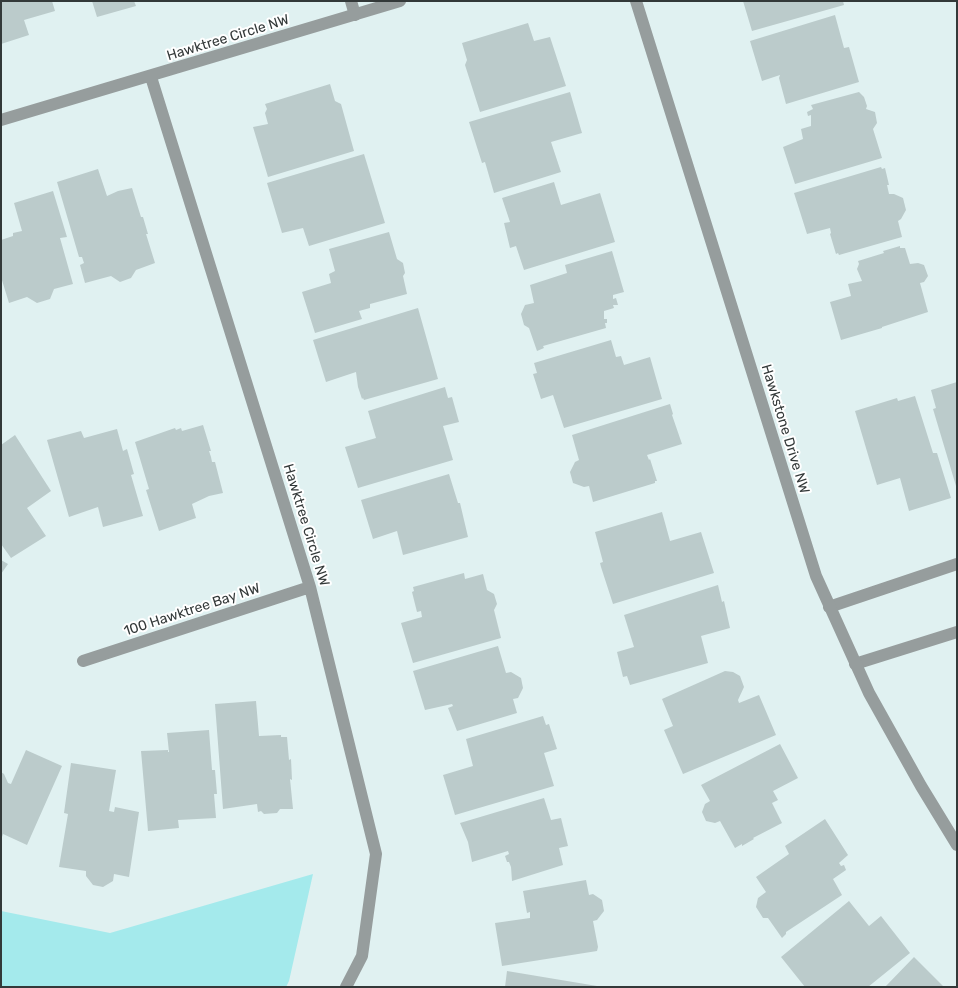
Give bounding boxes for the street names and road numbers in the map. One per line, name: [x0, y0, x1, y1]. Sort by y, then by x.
street label: Hawktree Circle NW: [165, 11, 291, 65]
street label: Hawkstone Drive NW: [757, 362, 813, 496]
street label: Hawktree Circle NW: [279, 462, 333, 588]
street label: 100 Hawktree Bay NW: [122, 580, 262, 640]

